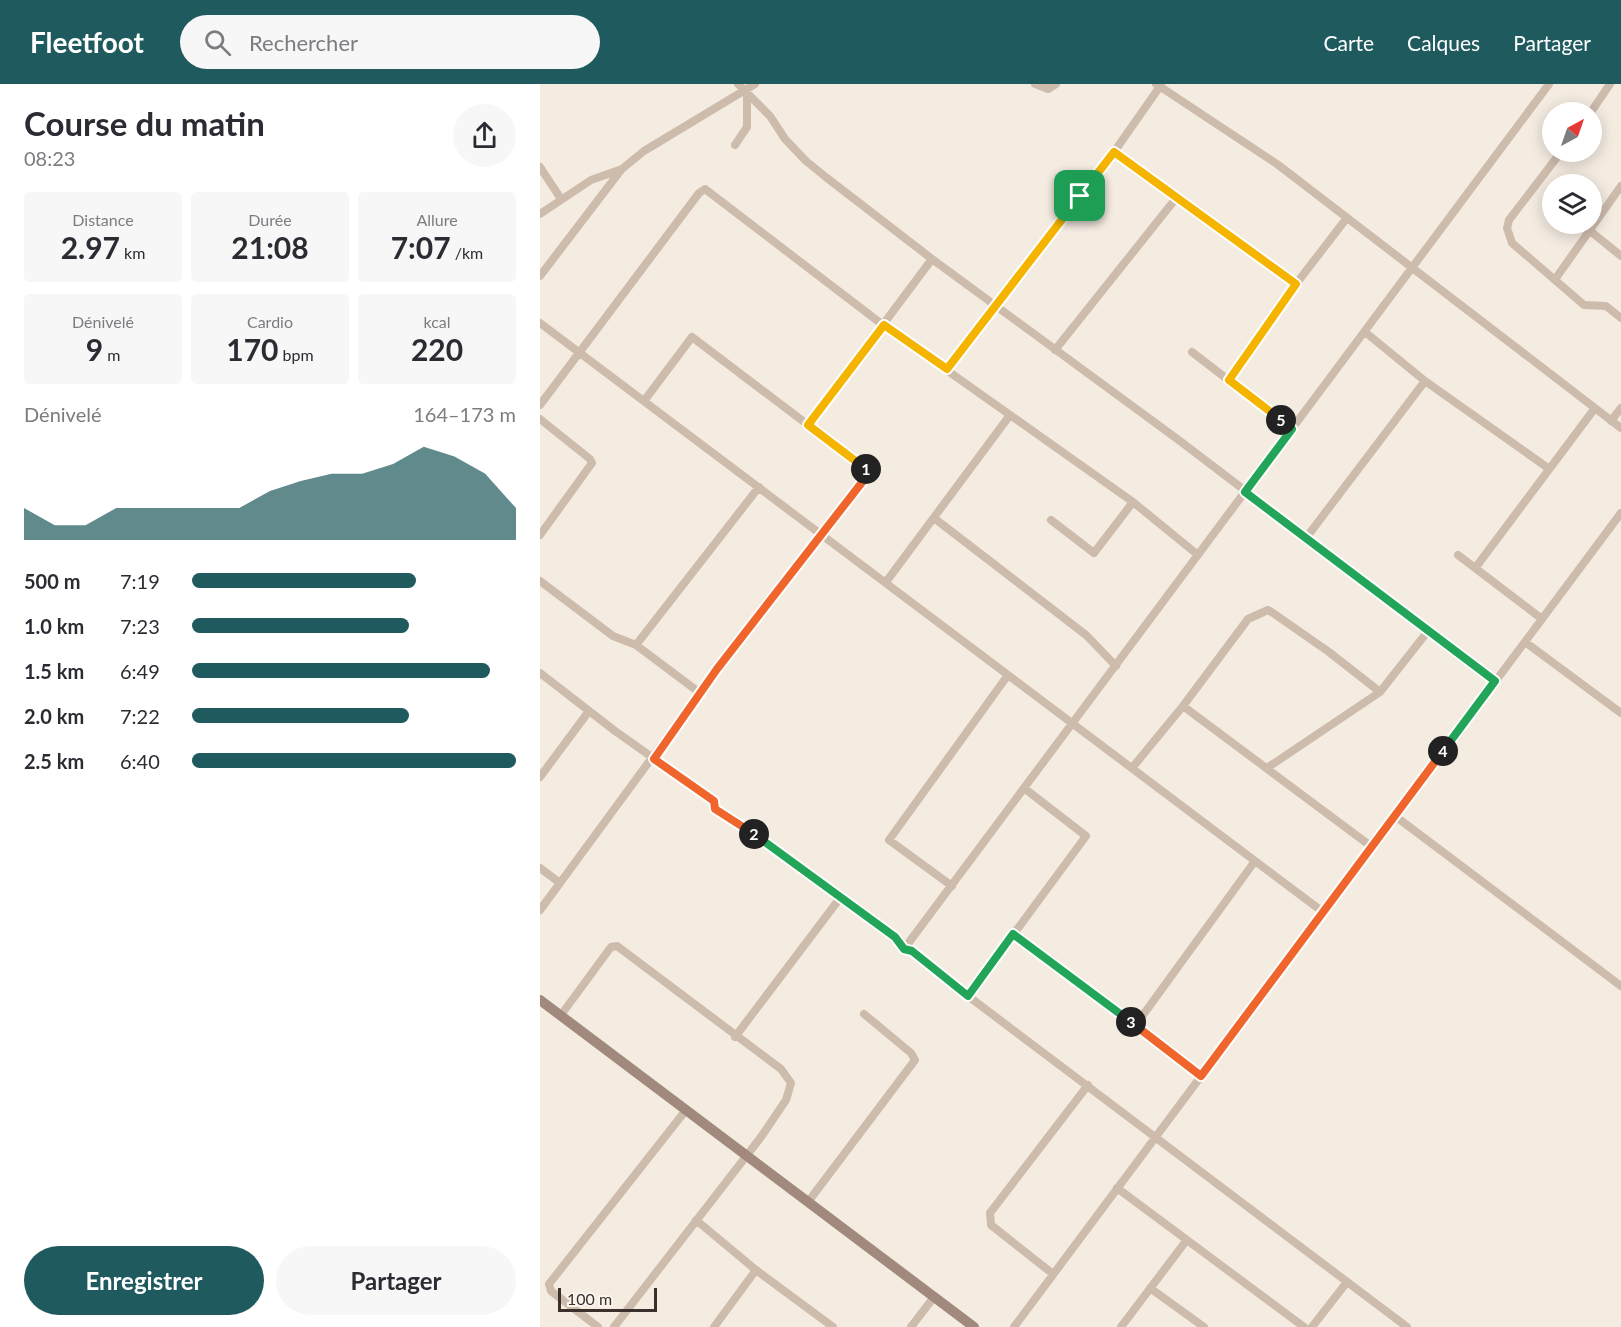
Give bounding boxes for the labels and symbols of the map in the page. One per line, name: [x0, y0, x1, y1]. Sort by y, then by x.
north arrow: [1542, 102, 1602, 162]
pin: [1054, 170, 1105, 221]
pin: 5: [1266, 405, 1296, 435]
pin: 1: [851, 454, 881, 484]
pin: 4: [1428, 736, 1458, 766]
pin: 2: [739, 819, 769, 849]
pin: 3: [1116, 1007, 1146, 1037]
scale bar: [558, 1285, 657, 1312]

